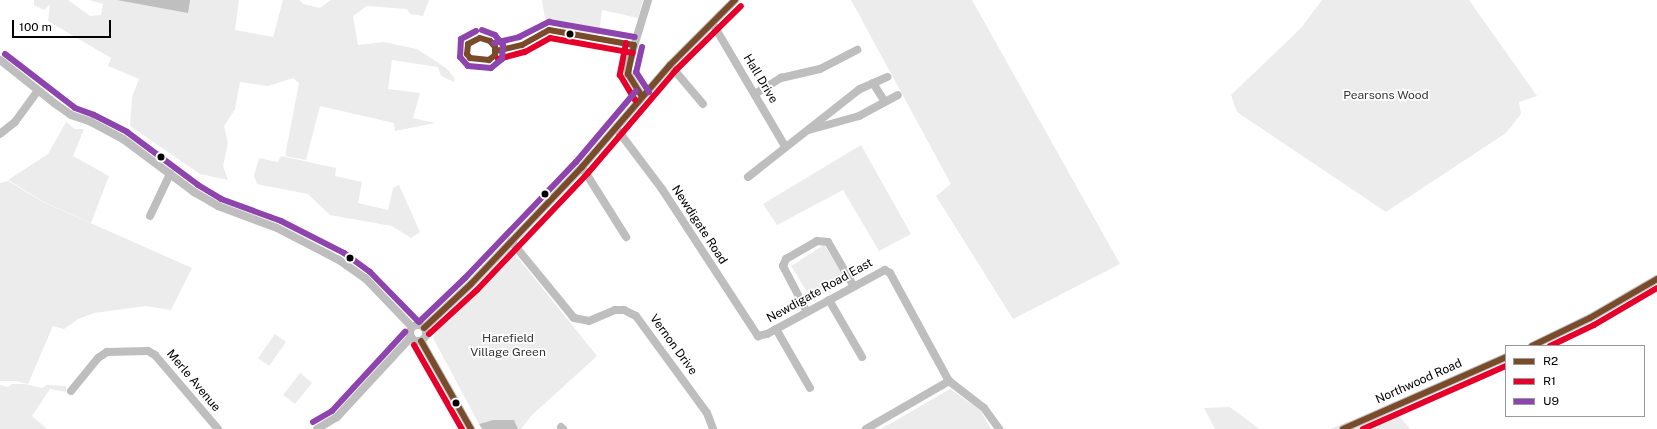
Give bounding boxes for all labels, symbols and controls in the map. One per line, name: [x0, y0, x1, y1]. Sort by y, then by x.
scale bar: [14, 12, 113, 38]
text: 100 m: [19, 20, 52, 34]
unlabelled marker: [565, 29, 575, 39]
street label: Hall Drive: [740, 52, 780, 106]
park label: Pearsons Wood: [1343, 89, 1429, 103]
unlabelled marker: [156, 152, 166, 162]
street label: Newdigate Road: [668, 183, 730, 267]
unlabelled marker: [540, 189, 550, 199]
unlabelled marker: [345, 253, 355, 263]
street label: Newdigate Road East: [765, 256, 875, 326]
street label: Vernon Drive: [646, 312, 700, 378]
park label: Harefield Village Green: [470, 332, 546, 360]
legend: [1505, 345, 1645, 417]
street label: Merle Avenue: [163, 347, 223, 415]
text: R2: [1543, 354, 1558, 368]
street label: Northwood Road: [1374, 357, 1464, 407]
text: R1: [1543, 374, 1556, 388]
text: U9: [1543, 394, 1559, 408]
unlabelled marker: [451, 398, 461, 408]

